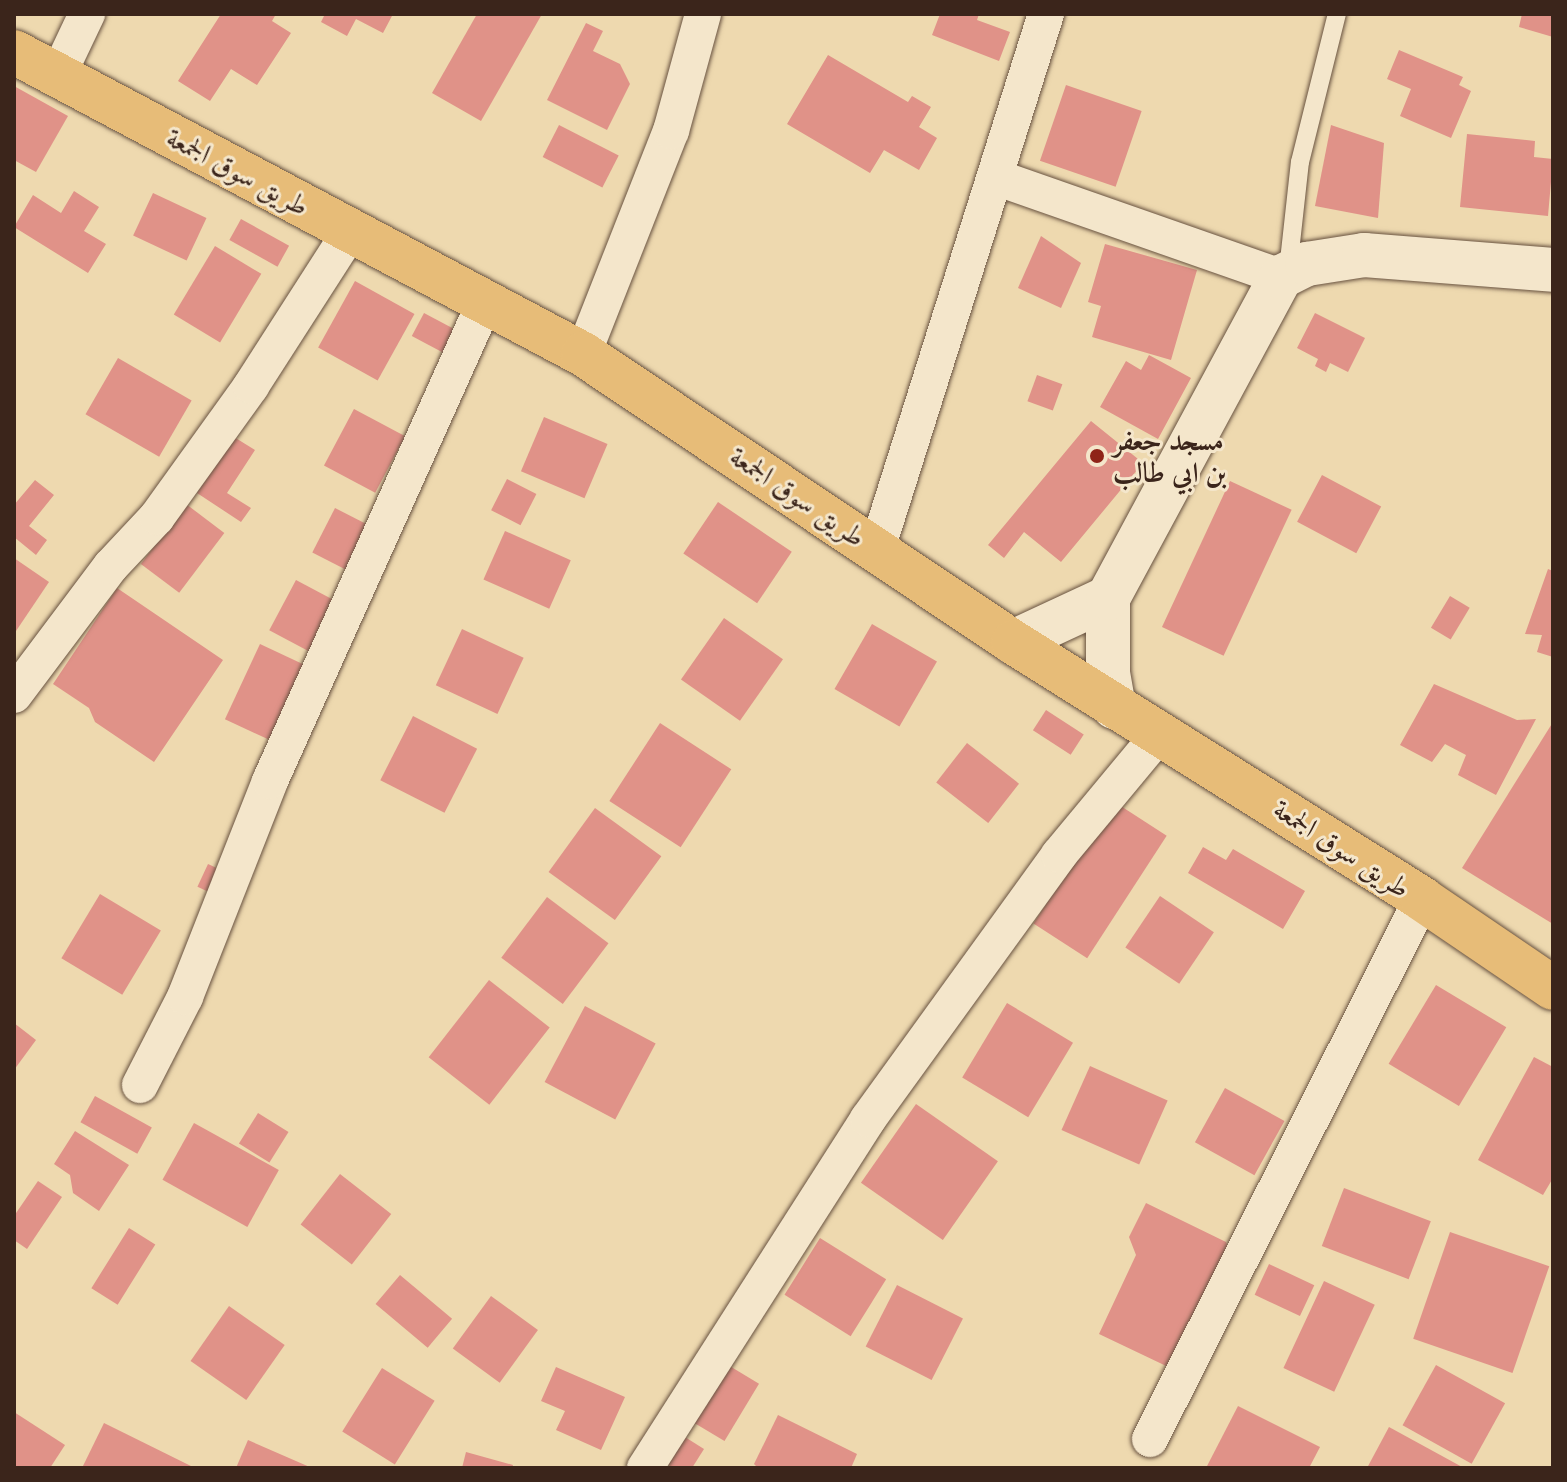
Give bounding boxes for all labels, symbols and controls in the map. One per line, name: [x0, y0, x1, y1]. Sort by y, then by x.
street label: طريق سوق الجمعة: [161, 120, 315, 222]
place label: مسجد جعفر بن ابي طالب: [1113, 423, 1227, 489]
street label: طريق سوق الجمعة: [724, 438, 872, 554]
marker: مسجد جعفر بن ابي طالب: [1088, 447, 1106, 465]
street label: طريق سوق الجمعة: [1267, 791, 1417, 905]

